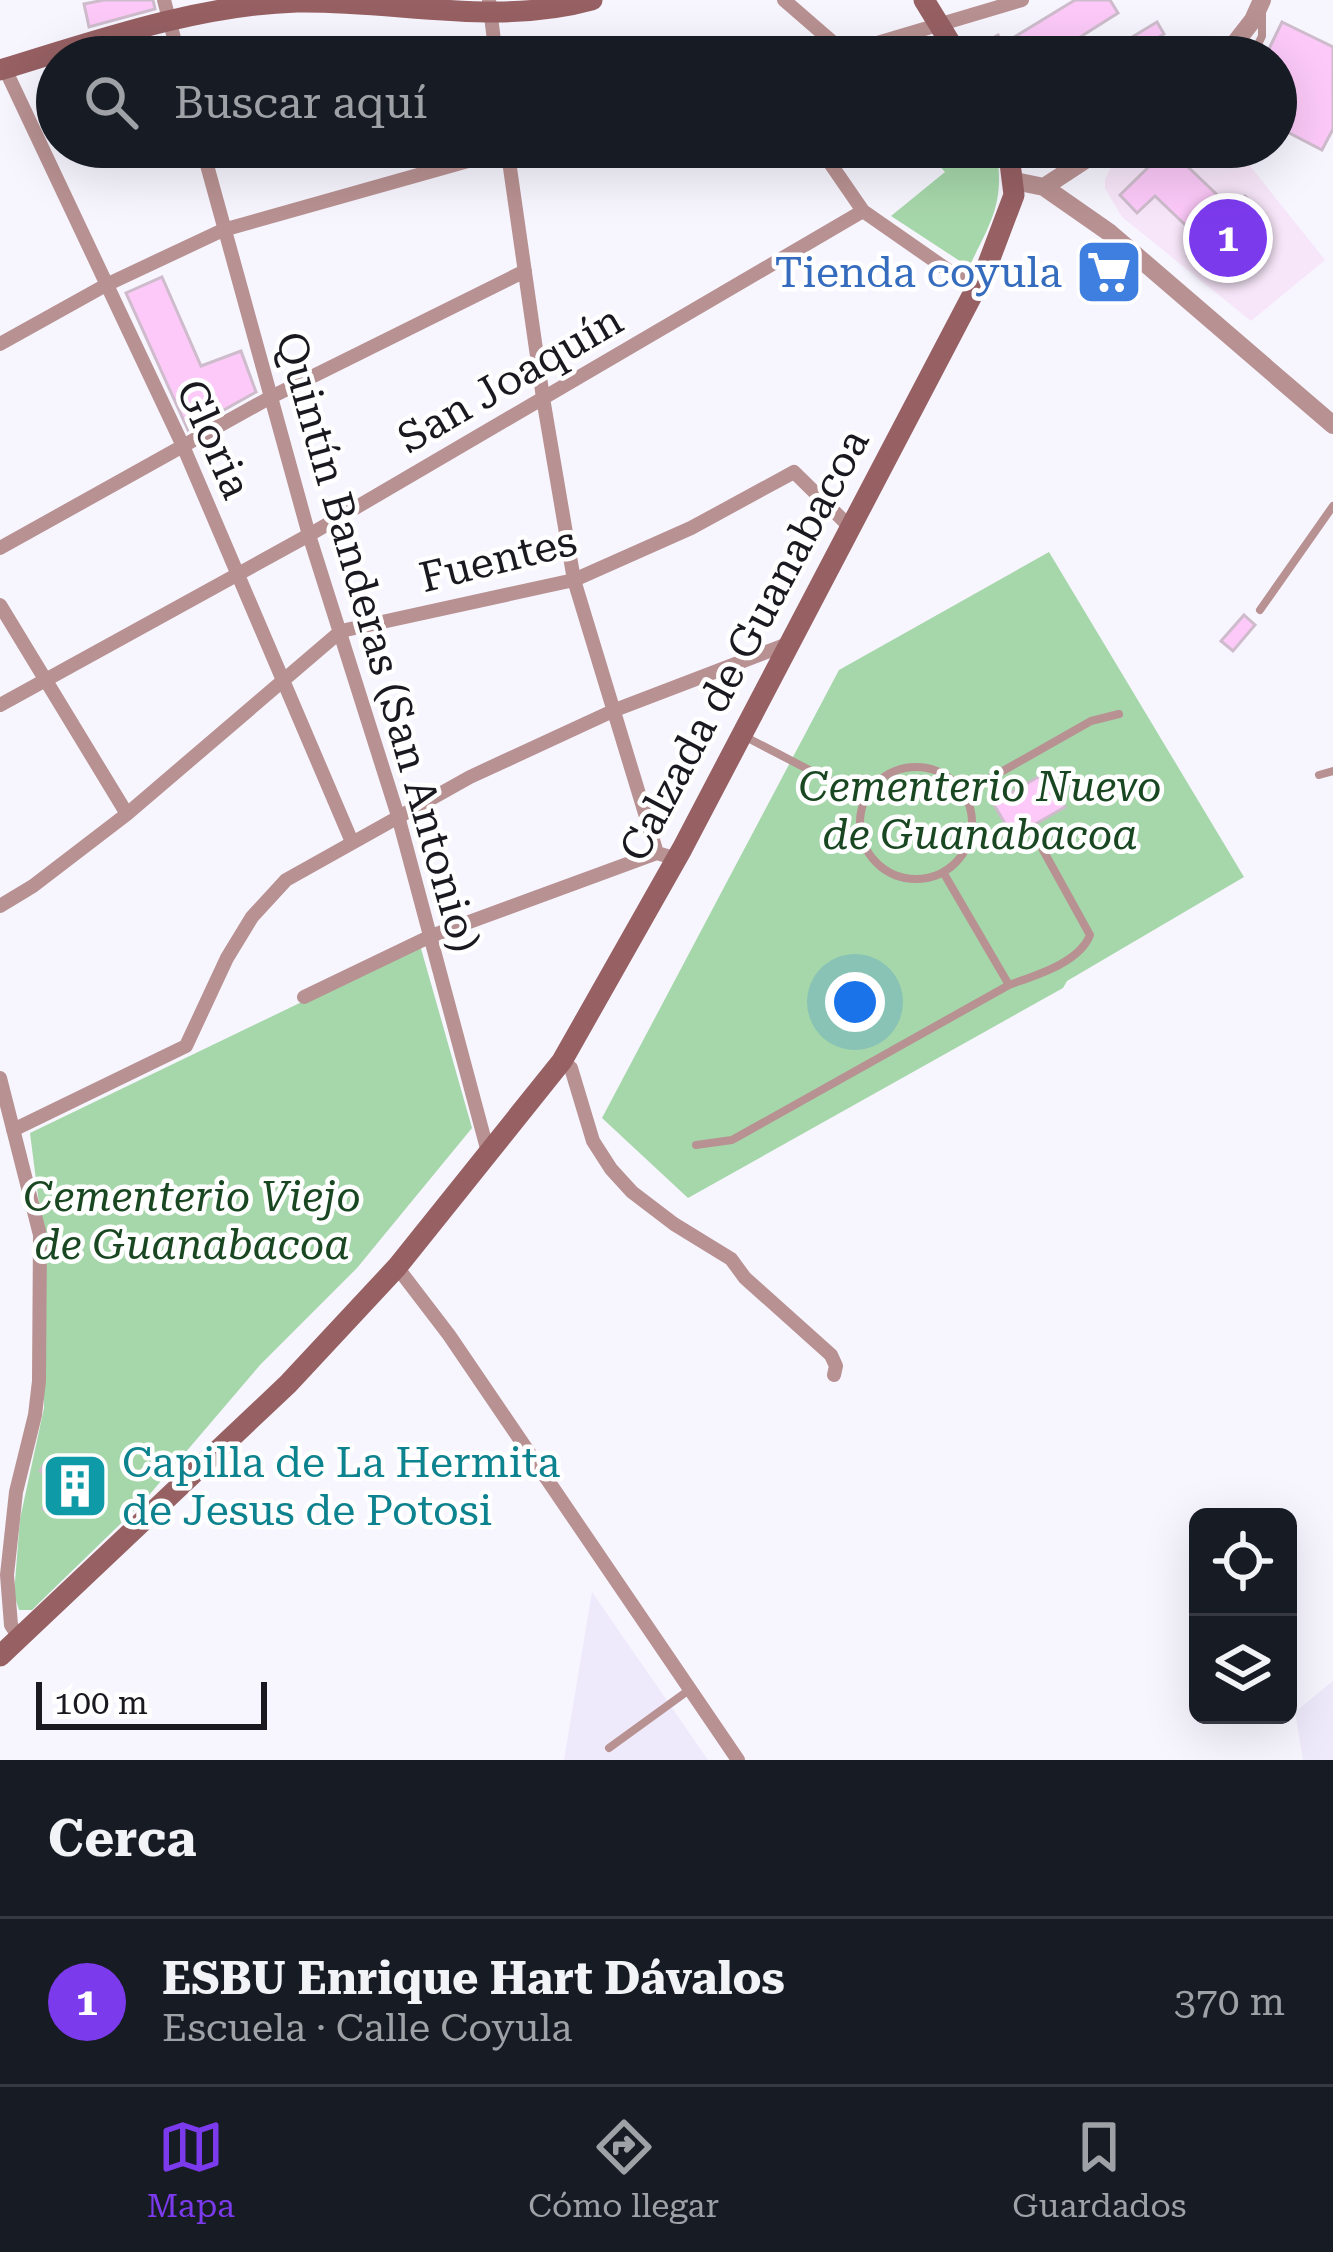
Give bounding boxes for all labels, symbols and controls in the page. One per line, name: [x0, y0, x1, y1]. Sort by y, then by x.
search box: [36, 36, 1297, 168]
icon: search: [78, 69, 144, 135]
text: Buscar aquí: [174, 76, 427, 129]
pin: 1: [1189, 193, 1267, 283]
supermarket icon: Tienda coyula: [1074, 237, 1144, 307]
place label: Tienda coyula: [774, 248, 1062, 297]
street label: San Joaquín: [389, 295, 631, 463]
street label: Quintín Banderas (San Antonio): [266, 326, 490, 958]
street label: Gloria: [166, 372, 262, 506]
street label: Calzada de Guanabacoa: [609, 420, 879, 869]
street label: Fuentes: [415, 516, 581, 602]
park label: Cementerio Nuevo de Guanabacoa: [798, 762, 1162, 859]
your location: [825, 972, 885, 1032]
park label: Cementerio Viejo de Guanabacoa: [23, 1172, 361, 1269]
place label: Capilla de La Hermita de Jesus de Potosi: [122, 1438, 561, 1535]
building icon: Capilla de La Hermita de Jesus de Potosi: [40, 1451, 110, 1521]
map controls: [1189, 1508, 1297, 1724]
button: locate: [1189, 1508, 1297, 1616]
button: layers: [1189, 1616, 1297, 1724]
scale bar: [36, 1676, 267, 1729]
text: 100 m: [54, 1683, 148, 1722]
text: Cerca: [48, 1809, 197, 1868]
text: ESBU Enrique Hart Dávalos: [162, 1952, 785, 2005]
text: 1: [76, 1979, 98, 2025]
text: 370 m: [1174, 1979, 1285, 2025]
text: Escuela · Calle Coyula: [162, 2005, 572, 2051]
tab: Mapa: [147, 2114, 235, 2225]
tab: Cómo llegar: [528, 2114, 719, 2225]
tab: Guardados: [1012, 2114, 1186, 2225]

